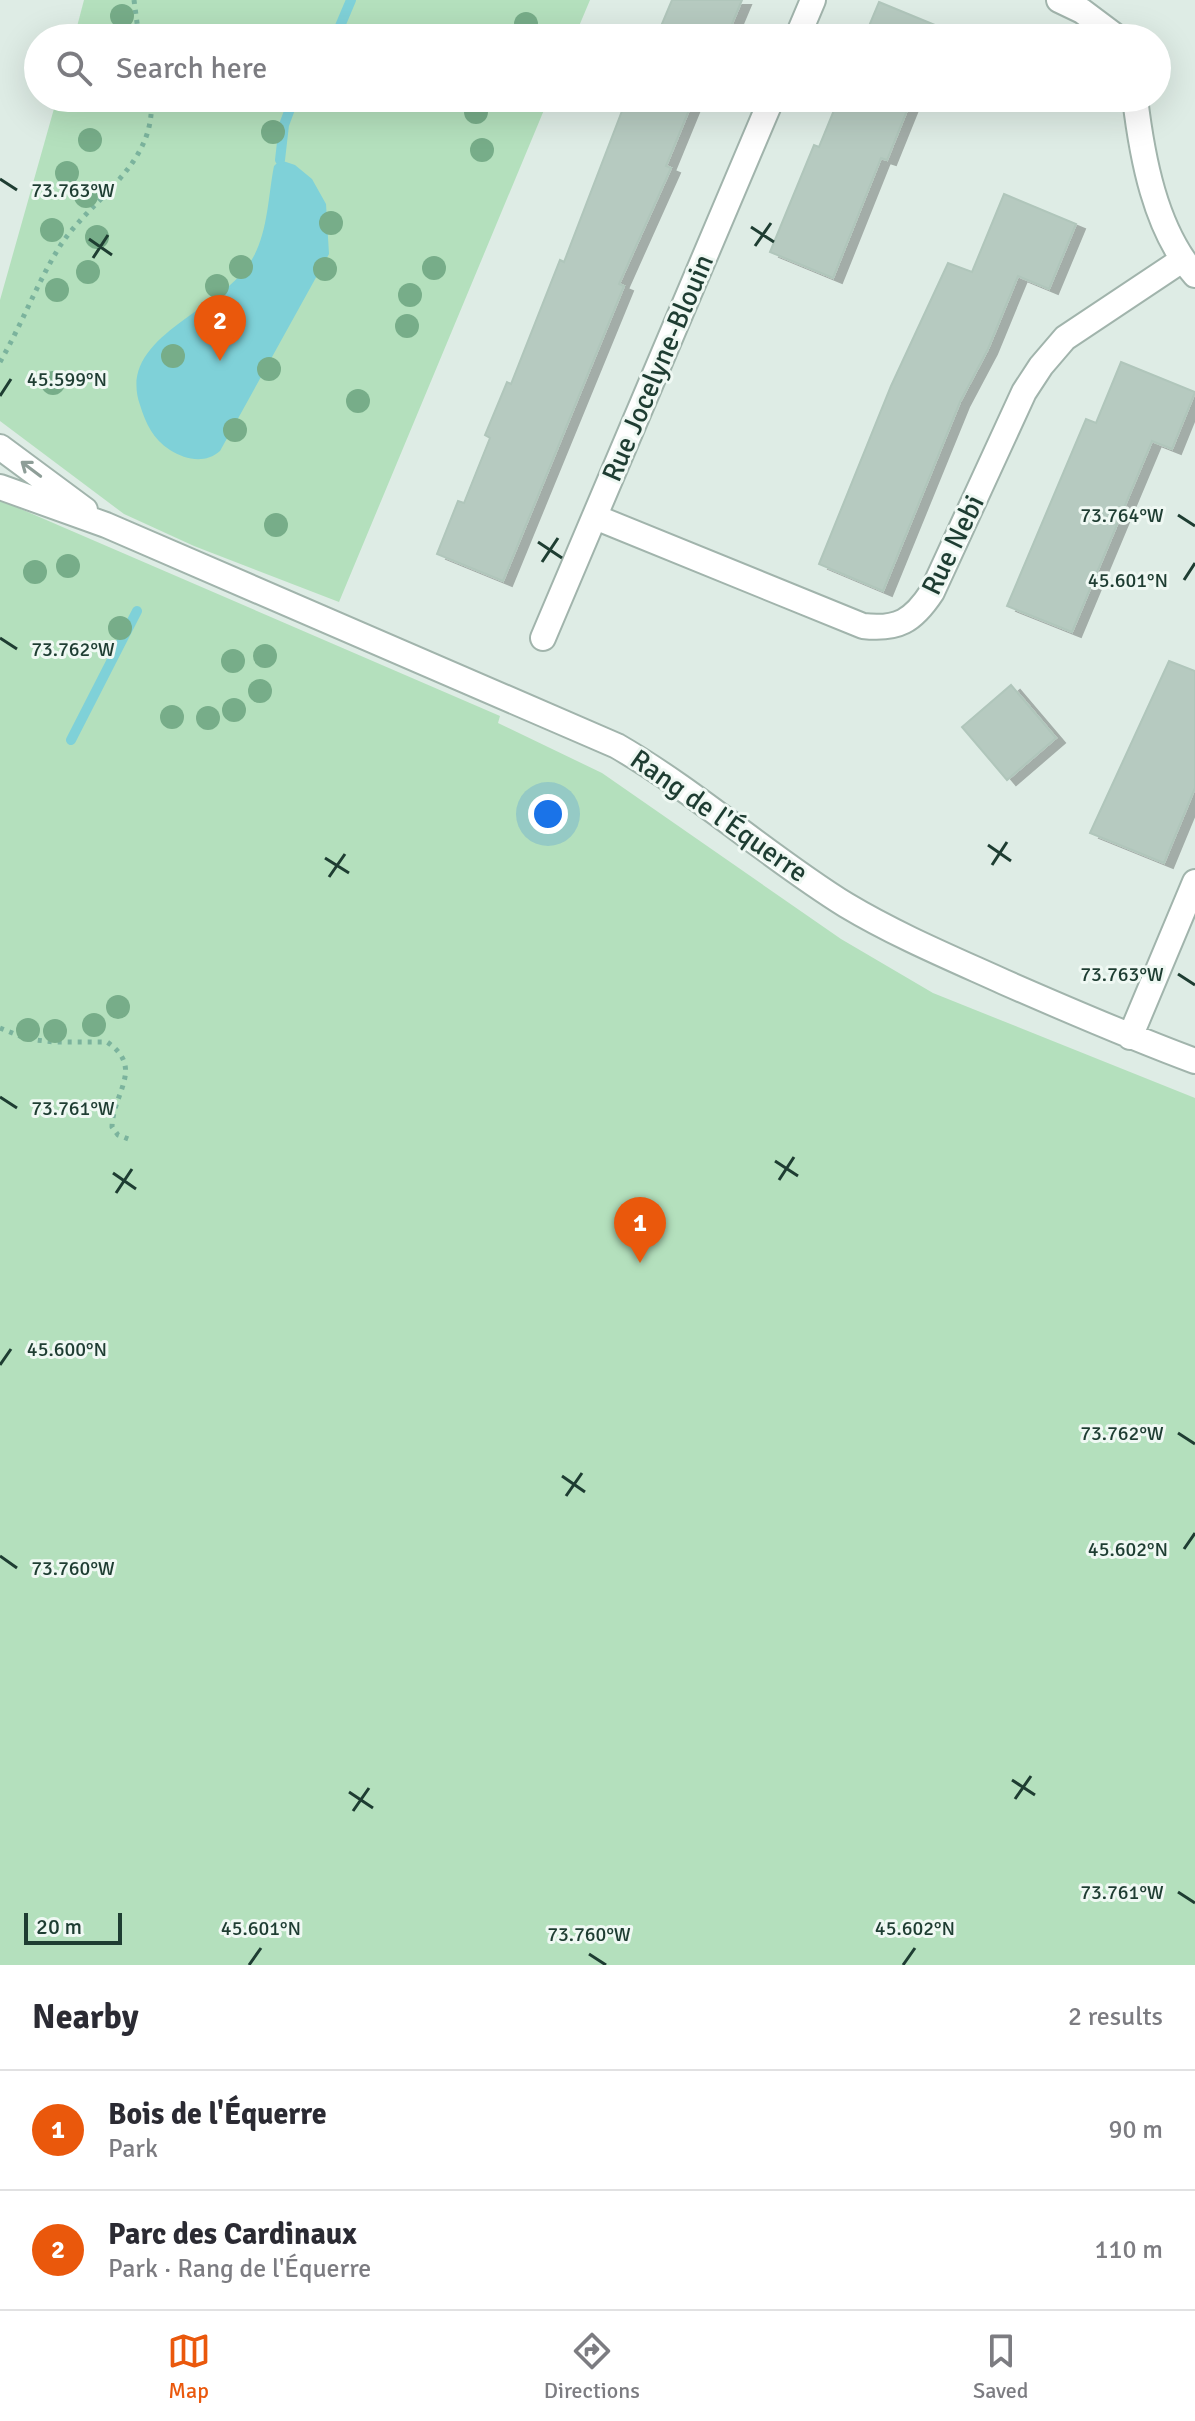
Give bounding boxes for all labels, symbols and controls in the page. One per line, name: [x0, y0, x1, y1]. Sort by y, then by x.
search box: [24, 24, 1171, 112]
icon: search: [52, 46, 96, 90]
text: Search here: [116, 50, 267, 87]
text: 73.763°W: [31, 178, 115, 203]
street label: Rue Jocelyne-Blouin: [595, 249, 721, 487]
pin: 2: [194, 295, 246, 361]
text: 45.599°N: [27, 367, 107, 392]
one-way arrow: [20, 461, 42, 478]
street label: Rue Nebi: [914, 489, 992, 601]
text: 73.764°W: [1080, 503, 1164, 528]
text: 45.601°N: [1088, 568, 1168, 593]
text: 73.762°W: [31, 637, 115, 662]
street label: Rang de l'Équerre: [624, 742, 814, 890]
your location: [528, 794, 568, 834]
text: 73.763°W: [1080, 962, 1164, 987]
text: 73.761°W: [31, 1096, 115, 1121]
pin: 1: [614, 1197, 666, 1263]
text: 45.600°N: [27, 1337, 107, 1362]
text: 73.762°W: [1080, 1421, 1164, 1446]
text: 45.602°N: [1088, 1537, 1168, 1562]
text: 73.760°W: [31, 1556, 115, 1581]
text: 73.761°W: [1080, 1880, 1164, 1905]
scale bar: [24, 1909, 122, 1945]
text: 20 m: [36, 1913, 82, 1940]
text: 45.601°N: [221, 1916, 301, 1941]
text: 45.602°N: [875, 1916, 955, 1941]
text: 73.760°W: [547, 1922, 631, 1947]
text: Nearby: [32, 1996, 139, 2038]
text: 2 results: [1068, 2001, 1163, 2033]
text: Bois de l'Équerre: [108, 2096, 327, 2133]
text: 1: [51, 2114, 65, 2146]
text: 90 m: [1108, 2114, 1163, 2146]
text: Park: [108, 2133, 158, 2165]
text: Parc des Cardinaux: [108, 2216, 357, 2253]
text: 2: [51, 2234, 65, 2266]
text: 110 m: [1094, 2234, 1163, 2266]
text: Park · Rang de l'Équerre: [108, 2253, 371, 2285]
tab: Map: [167, 2329, 211, 2404]
tab: Directions: [544, 2329, 640, 2404]
tab: Saved: [973, 2329, 1028, 2404]

